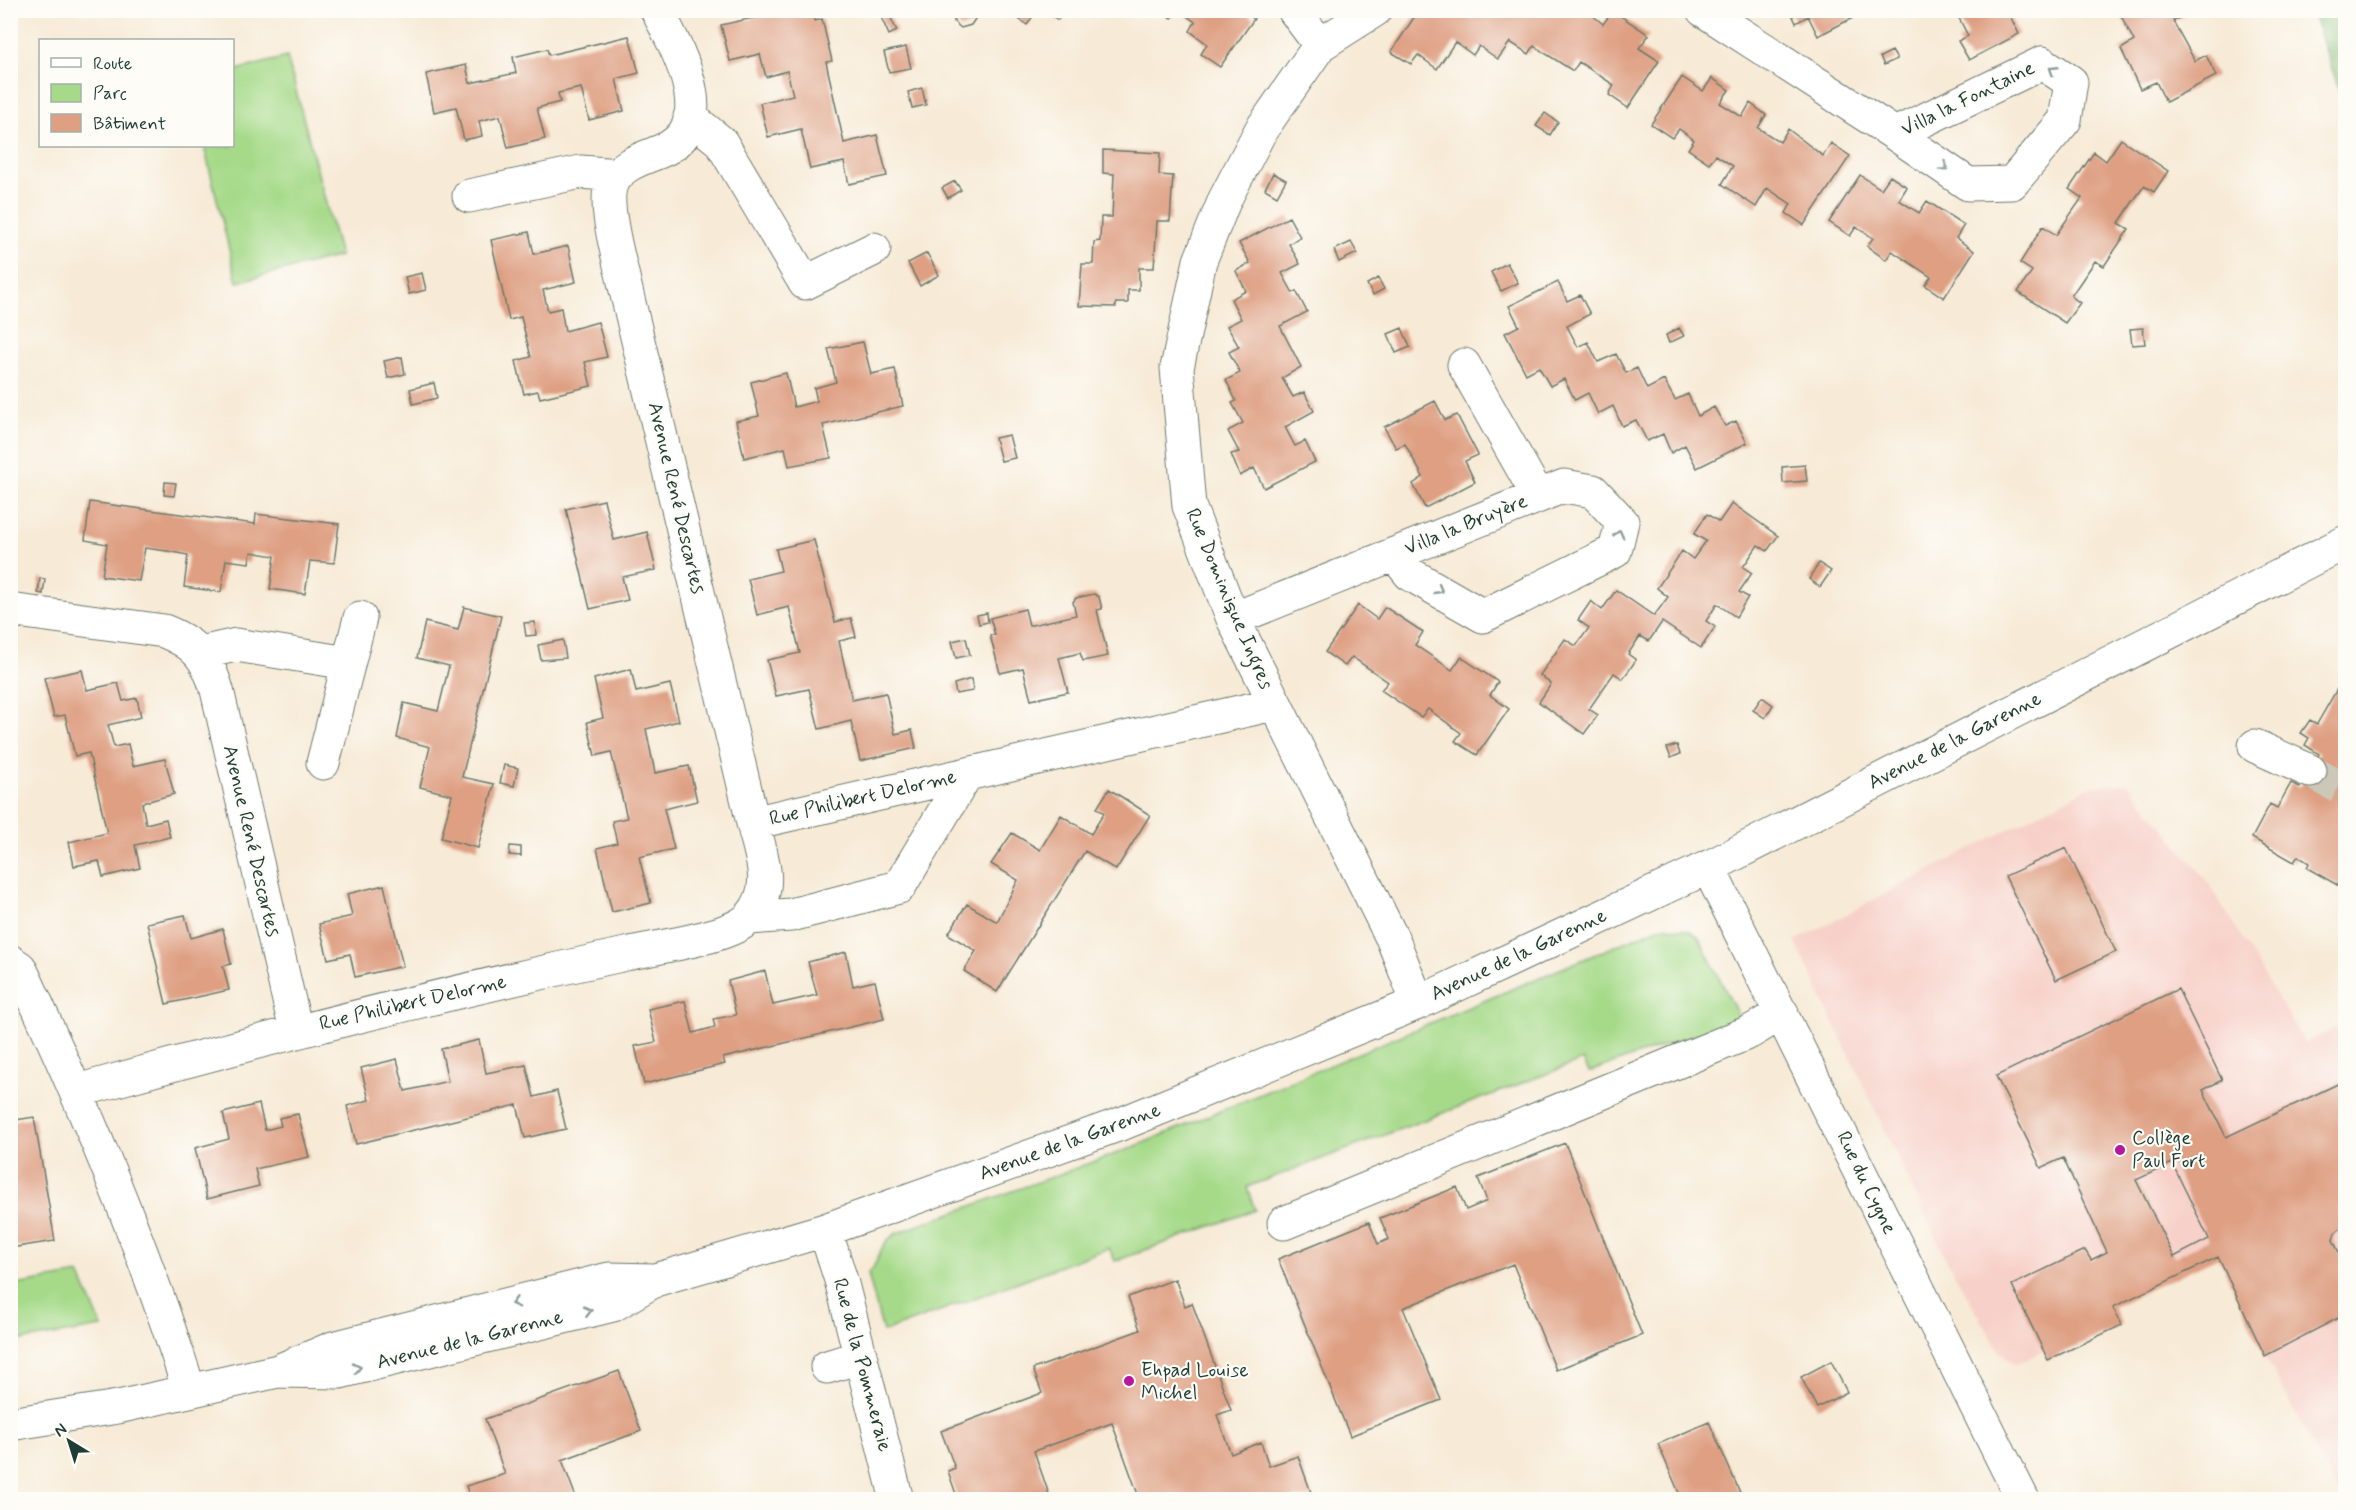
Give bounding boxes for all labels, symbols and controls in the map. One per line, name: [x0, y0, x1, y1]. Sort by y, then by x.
legend: [39, 39, 234, 147]
text: Route: [93, 52, 132, 76]
street label: Villa la Fontaine: [1897, 55, 2040, 143]
one-way arrow: [2049, 66, 2059, 78]
text: Parc: [93, 82, 127, 106]
text: Bâtiment: [93, 112, 166, 136]
one-way arrow: [1937, 160, 1948, 171]
street label: Avenue René Descartes: [641, 400, 711, 597]
street label: Villa la Bruyère: [1400, 488, 1532, 562]
street label: Rue Dominique Ingres: [1177, 504, 1279, 695]
one-way arrow: [1612, 529, 1625, 539]
one-way arrow: [1433, 583, 1443, 595]
street label: Avenue de la Garenne: [1864, 686, 2046, 796]
street label: Avenue René Descartes: [216, 743, 286, 940]
street label: Rue Philibert Delorme: [767, 763, 959, 833]
street label: Avenue de la Garenne: [1427, 902, 1611, 1008]
street label: Rue Philibert Delorme: [317, 968, 509, 1038]
street label: Avenue de la Garenne: [975, 1097, 1165, 1187]
place label: Collège Paul Fort: [2132, 1125, 2205, 1175]
street label: Rue du Cygne: [1829, 1127, 1903, 1239]
marker: Collège Paul Fort: [2113, 1143, 2127, 1157]
street label: Rue de la Pommeraie: [826, 1275, 898, 1455]
one-way arrow: [511, 1296, 521, 1308]
street label: Avenue de la Garenne: [374, 1304, 566, 1376]
one-way arrow: [582, 1306, 592, 1318]
place label: Ehpad Louise Michel: [1141, 1357, 1249, 1407]
one-way arrow: [352, 1362, 362, 1375]
marker: Ehpad Louise Michel: [1122, 1374, 1136, 1388]
north arrow: [39, 1411, 99, 1471]
text: N: [50, 1419, 71, 1442]

